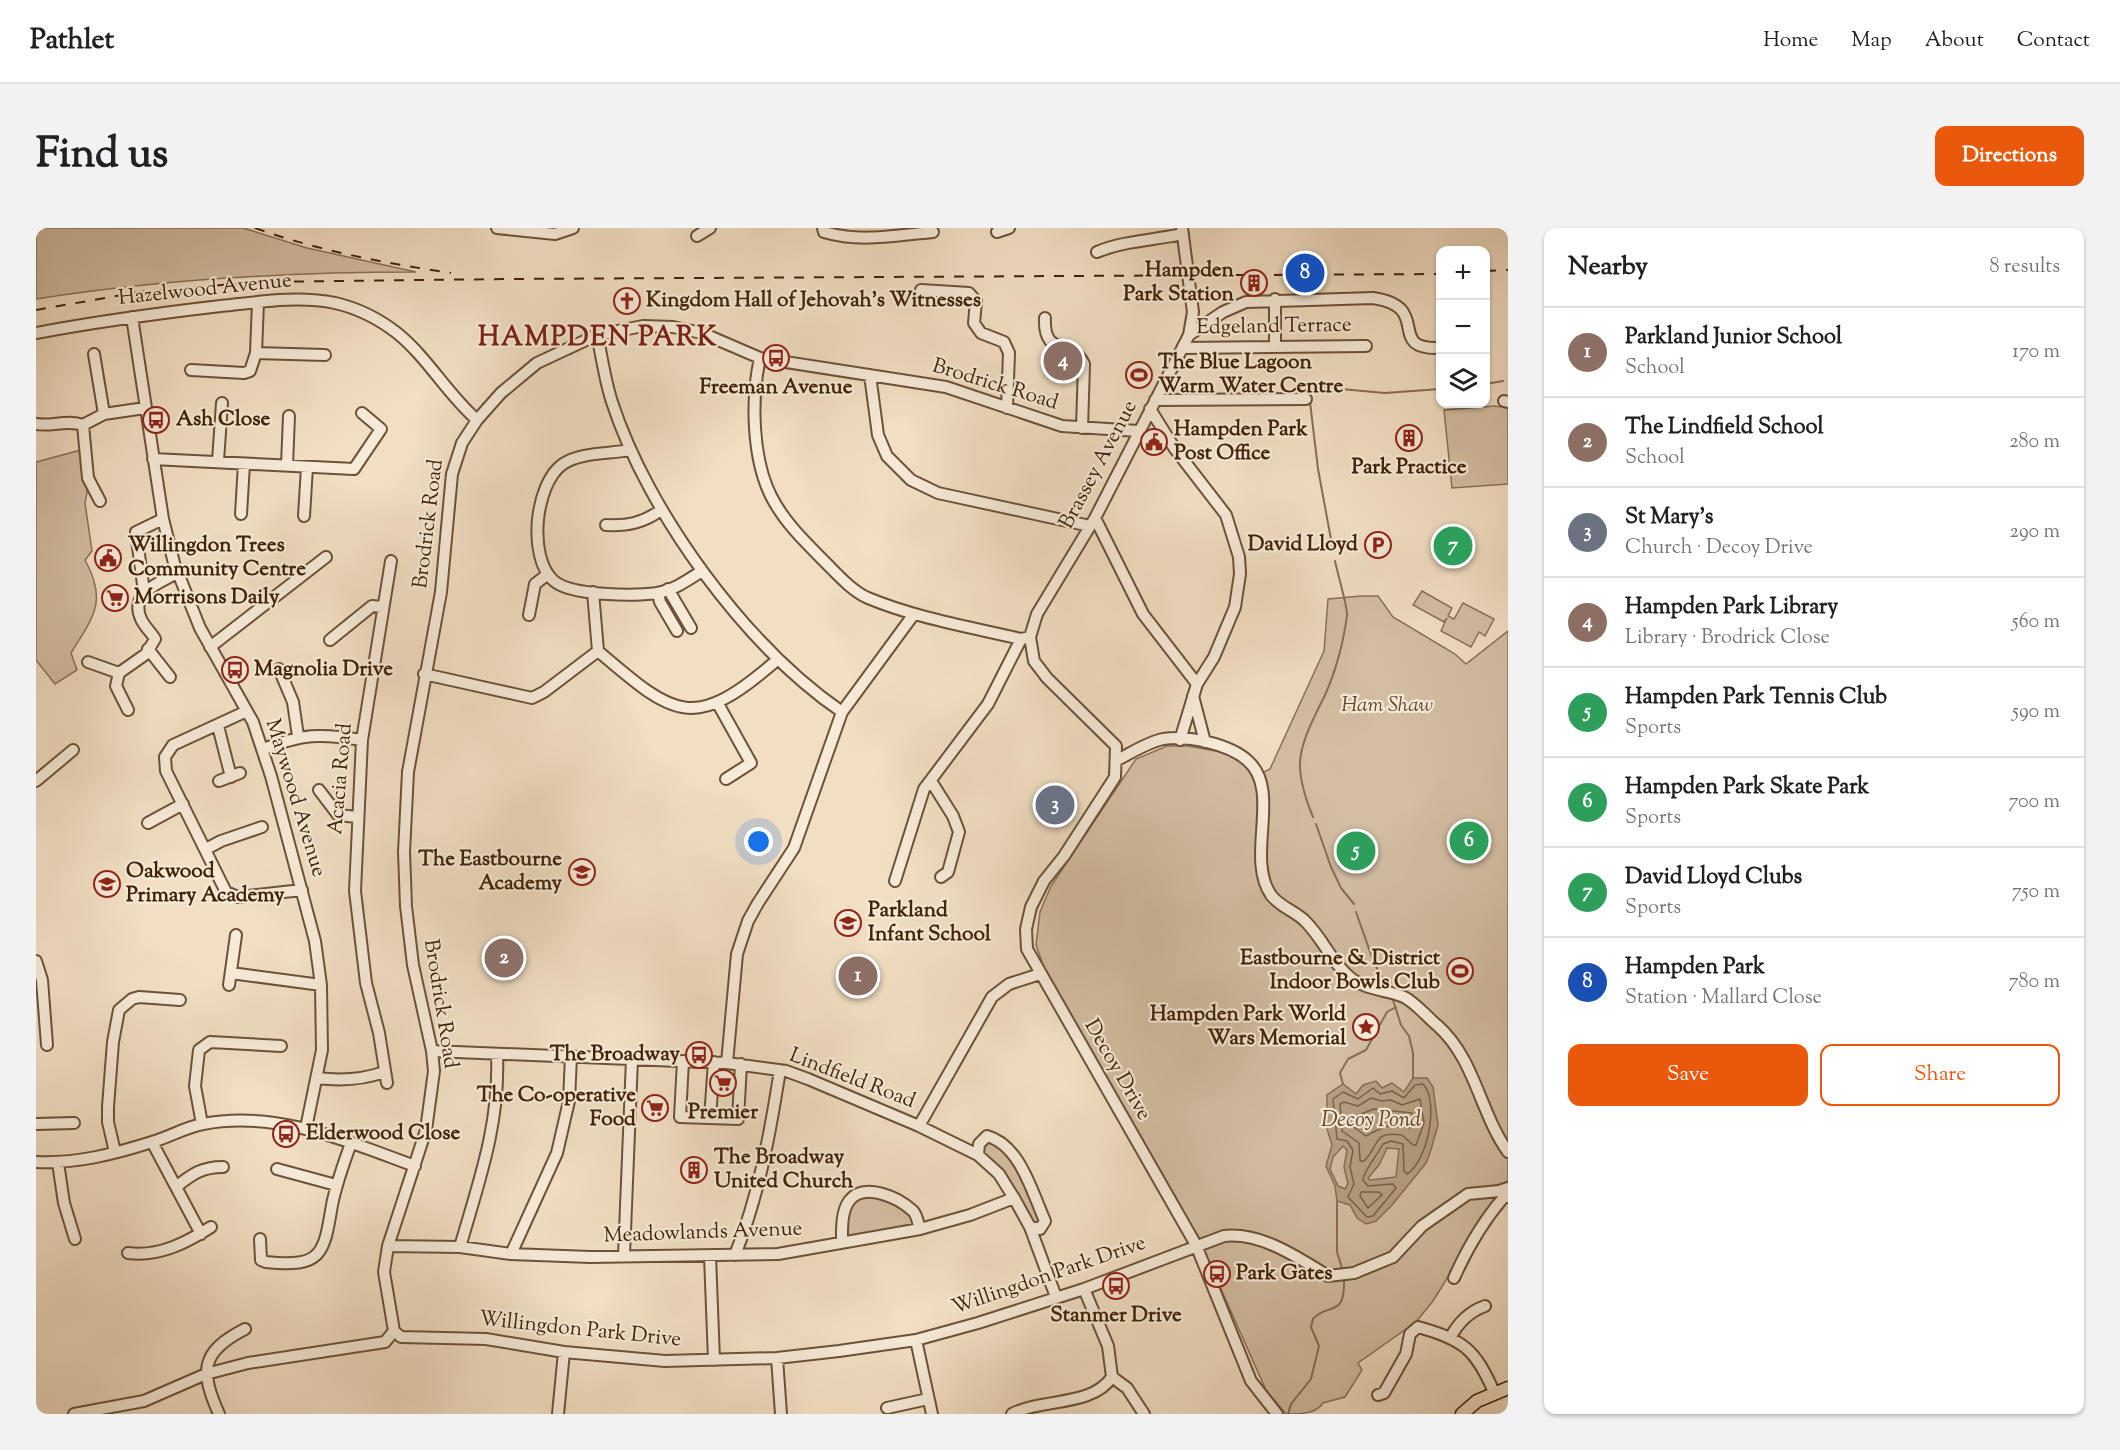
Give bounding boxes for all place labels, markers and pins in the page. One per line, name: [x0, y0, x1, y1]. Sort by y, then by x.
pin: 8: [1286, 250, 1324, 296]
place label: Hampden Park Station: [1123, 256, 1235, 310]
building icon: Hampden Park Station: [1239, 268, 1269, 298]
church icon: Kingdom Hall of Jehovah's Witnesses: [612, 286, 642, 316]
place label: Kingdom Hall of Jehovah's Witnesses: [646, 286, 981, 316]
pin: 4: [1044, 338, 1082, 384]
bus stop icon: Freeman Avenue: [761, 343, 791, 373]
place label: The Blue Lagoon Warm Water Centre: [1158, 348, 1343, 402]
sports icon: The Blue Lagoon Warm Water Centre: [1124, 360, 1154, 390]
place label: Freeman Avenue: [700, 373, 853, 403]
bus stop icon: Ash Close: [141, 405, 171, 435]
place label: Ash Close: [176, 405, 270, 435]
place label: Hampden Park Post Office: [1174, 415, 1308, 469]
building icon: Park Practice: [1394, 423, 1424, 453]
public building icon: Hampden Park Post Office: [1139, 427, 1169, 457]
place label: Park Practice: [1351, 453, 1467, 483]
pin: 7: [1434, 524, 1472, 568]
place label: David Lloyd: [1248, 530, 1358, 560]
parking icon: David Lloyd: [1363, 530, 1393, 560]
place label: Willingdon Trees Community Centre: [128, 531, 306, 585]
public building icon: Willingdon Trees Community Centre: [93, 543, 123, 573]
supermarket icon: Morrisons Daily: [100, 583, 130, 613]
place label: Morrisons Daily: [134, 583, 280, 613]
bus stop icon: Magnolia Drive: [220, 655, 250, 685]
place label: Magnolia Drive: [254, 655, 393, 685]
pin: 3: [1036, 782, 1074, 828]
pin: 6: [1450, 818, 1488, 864]
pin: 5: [1336, 828, 1376, 874]
place label: The Eastbourne Academy: [418, 845, 563, 899]
place label: Oakwood Primary Academy: [126, 857, 285, 911]
school or university icon: The Eastbourne Academy: [567, 857, 597, 887]
school or university icon: Oakwood Primary Academy: [92, 869, 122, 899]
place label: Parkland Infant School: [868, 896, 991, 950]
school or university icon: Parkland Infant School: [833, 908, 863, 938]
pin: 2: [484, 936, 524, 980]
place label: Eastbourne & District Indoor Bowls Club: [1240, 944, 1441, 998]
pin: 1: [838, 954, 878, 999]
sports icon: Eastbourne & District Indoor Bowls Club: [1445, 956, 1475, 986]
place label: Hampden Park World Wars Memorial: [1150, 1000, 1346, 1054]
place icon: Hampden Park World Wars Memorial: [1351, 1012, 1381, 1042]
place label: The Broadway: [550, 1040, 681, 1070]
bus stop icon: The Broadway: [684, 1040, 714, 1070]
supermarket icon: Premier: [708, 1068, 738, 1098]
place label: The Co-operative Food: [477, 1081, 636, 1135]
supermarket icon: The Co-operative Food: [640, 1093, 670, 1123]
place label: Premier: [688, 1098, 758, 1128]
bus stop icon: Elderwood Close: [271, 1119, 301, 1149]
place label: Elderwood Close: [306, 1119, 460, 1149]
place label: The Broadway United Church: [714, 1143, 854, 1197]
building icon: The Broadway United Church: [679, 1155, 709, 1185]
bus stop icon: Park Gates: [1202, 1259, 1232, 1289]
place label: Park Gates: [1236, 1259, 1333, 1289]
bus stop icon: Stanmer Drive: [1101, 1271, 1131, 1301]
place label: Stanmer Drive: [1050, 1301, 1182, 1331]

